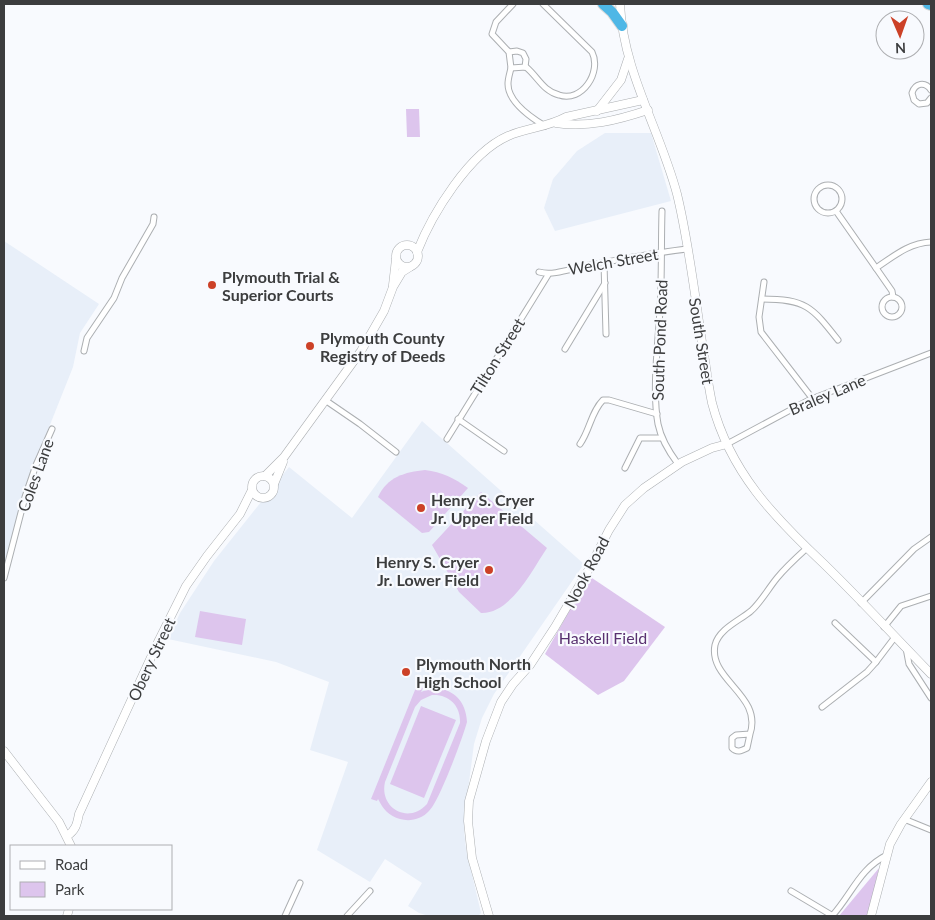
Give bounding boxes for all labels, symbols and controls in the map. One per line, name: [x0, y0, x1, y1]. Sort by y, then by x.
north arrow: [875, 10, 925, 60]
text: N: [895, 40, 906, 57]
street label: Welch Street: [567, 244, 660, 278]
place label: Plymouth Trial & Superior Courts: [222, 267, 340, 304]
marker: Plymouth Trial & Superior Courts: [206, 279, 218, 291]
street label: South Pond Road: [647, 279, 671, 401]
street label: South Street: [686, 296, 718, 386]
street label: Tilton Street: [466, 314, 528, 398]
place label: Plymouth County Registry of Deeds: [320, 328, 445, 365]
marker: Plymouth County Registry of Deeds: [304, 340, 316, 352]
street label: Braley Lane: [786, 369, 868, 419]
street label: Coles Lane: [13, 436, 57, 514]
place label: Henry S. Cryer Jr. Upper Field: [431, 490, 534, 527]
marker: Henry S. Cryer Jr. Upper Field: [415, 502, 427, 514]
street label: Nook Road: [559, 533, 613, 611]
place label: Henry S. Cryer Jr. Lower Field: [376, 552, 479, 589]
marker: Henry S. Cryer Jr. Lower Field: [483, 564, 495, 576]
street label: Obery Street: [123, 614, 179, 704]
park label: Haskell Field: [559, 628, 647, 647]
place label: Plymouth North High School: [416, 654, 531, 691]
marker: Plymouth North High School: [400, 666, 412, 678]
legend: [10, 845, 172, 910]
text: Road: [55, 855, 88, 873]
text: Park: [55, 880, 85, 898]

